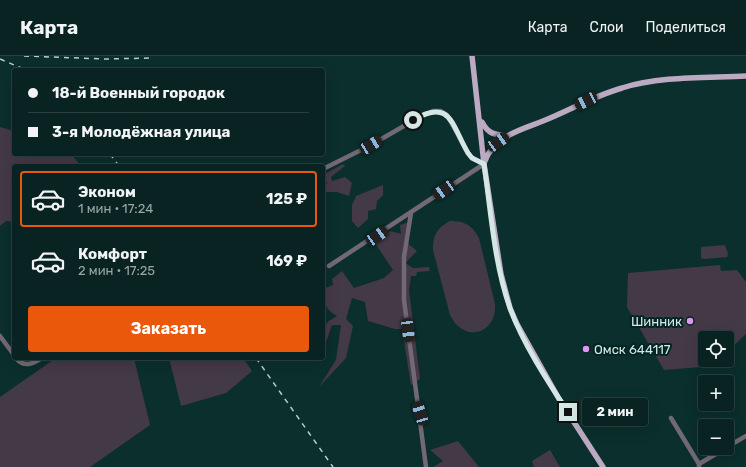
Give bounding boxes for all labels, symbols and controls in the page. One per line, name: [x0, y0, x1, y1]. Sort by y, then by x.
text: Карта: [20, 16, 78, 39]
text: Карта: [528, 19, 568, 36]
text: Слои: [590, 19, 624, 36]
text: Поделиться: [646, 19, 726, 36]
text: 18-й Военный городок: [52, 84, 225, 102]
car: [573, 90, 599, 112]
route start: [404, 111, 422, 129]
text: 3-я Молодёжная улица: [52, 123, 230, 141]
car: [485, 130, 511, 154]
car: [358, 134, 384, 156]
car: [431, 178, 457, 202]
icon: car: [30, 181, 66, 217]
text: Эконом: [78, 183, 136, 201]
text: 125 ₽: [266, 190, 307, 208]
text: 1 мин · 17:24: [78, 201, 153, 216]
car: [364, 224, 390, 248]
icon: car: [30, 243, 66, 279]
text: Комфорт: [78, 245, 147, 263]
text: 169 ₽: [266, 252, 307, 270]
text: 2 мин · 17:25: [78, 263, 155, 278]
button: Заказать: [28, 306, 309, 352]
place label: Шинник: [631, 314, 682, 329]
marker: Шинник: [685, 316, 695, 326]
car: [401, 317, 415, 343]
map controls: [698, 331, 734, 455]
button: locate: [698, 331, 734, 367]
place label: Омск 644117: [594, 342, 671, 357]
marker: Омск 644117: [581, 344, 591, 354]
button: +: [698, 375, 734, 411]
callout: 2 мин: [582, 398, 648, 426]
car: [411, 400, 429, 426]
route end: [559, 403, 577, 421]
text: 2 мин: [596, 404, 634, 419]
button: −: [698, 419, 734, 455]

